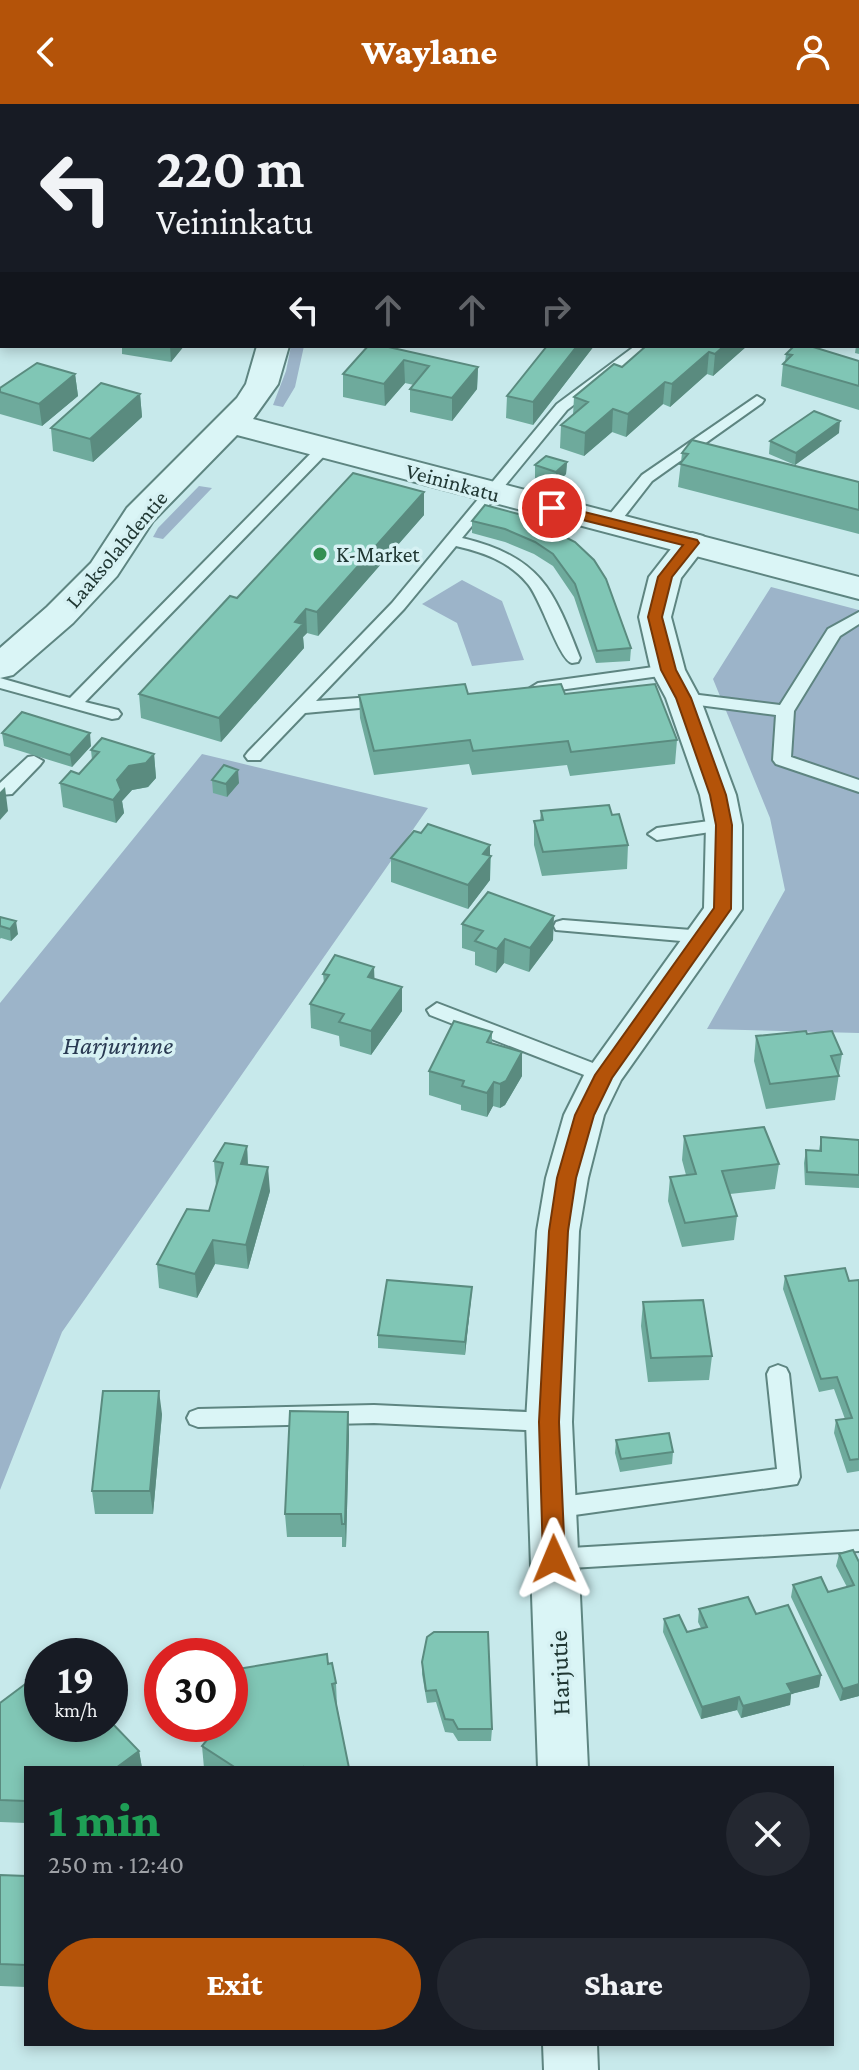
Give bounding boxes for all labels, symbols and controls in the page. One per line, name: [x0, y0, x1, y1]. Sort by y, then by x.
icon: back: [24, 30, 68, 74]
icon: person: [791, 30, 835, 74]
text: Waylane: [362, 32, 497, 72]
icon: left: [24, 136, 128, 240]
text: 220 m: [156, 137, 305, 199]
text: Veininkatu: [156, 202, 313, 242]
icon: left: [282, 288, 326, 332]
icon: ahead: [366, 288, 410, 332]
icon: ahead: [450, 288, 494, 332]
icon: right: [534, 288, 578, 332]
street label: Veininkatu: [403, 458, 503, 507]
pin: [518, 474, 586, 542]
street label: Laaksolahdentie: [60, 486, 173, 613]
icon: arrive: [530, 486, 574, 530]
place label: K-Market: [336, 542, 420, 567]
marker: K-Market: [311, 545, 329, 563]
park label: Harjurinne: [63, 1031, 173, 1060]
position arrow: [512, 1517, 596, 1601]
street label: Harjutie: [544, 1630, 575, 1716]
speed limit sign: 30: [144, 1638, 248, 1742]
text: 19: [58, 1657, 94, 1702]
text: km/h: [54, 1699, 98, 1721]
button: close: [726, 1792, 810, 1876]
text: 1 min: [48, 1793, 160, 1846]
text: 250 m · 12:40: [48, 1850, 184, 1879]
button: Exit: [48, 1938, 421, 2030]
button: Share: [437, 1938, 810, 2030]

